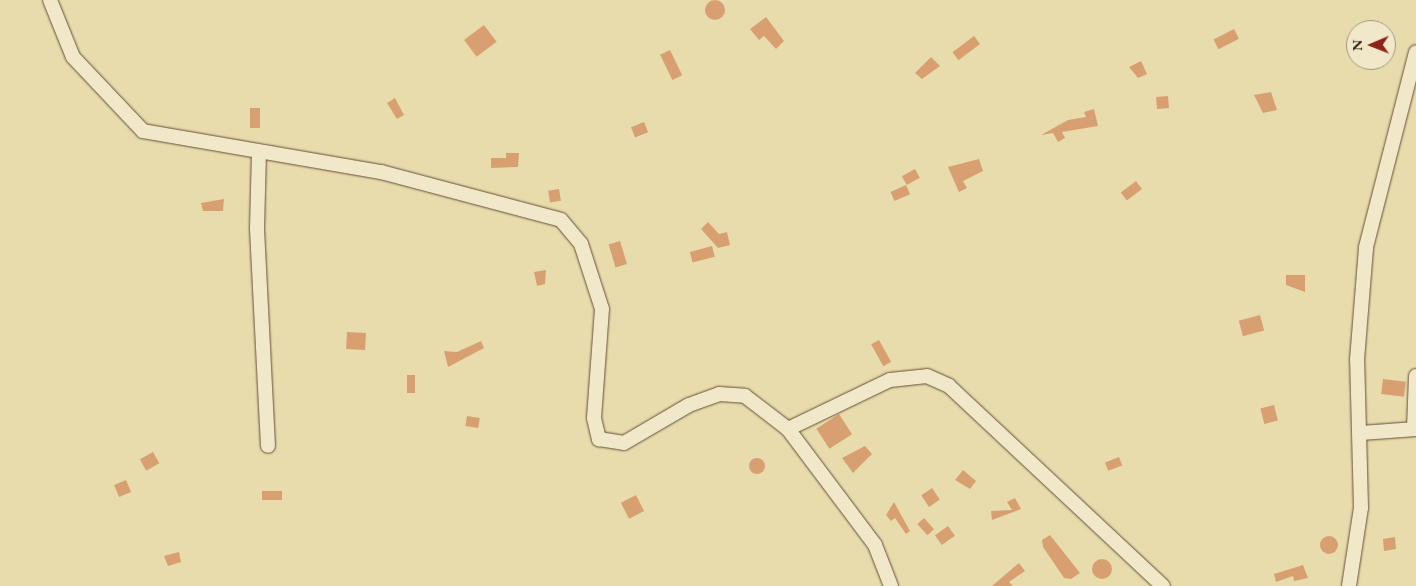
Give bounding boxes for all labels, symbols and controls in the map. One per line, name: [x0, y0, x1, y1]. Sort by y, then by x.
north arrow: [1346, 20, 1396, 70]
text: N: [1348, 39, 1366, 51]

